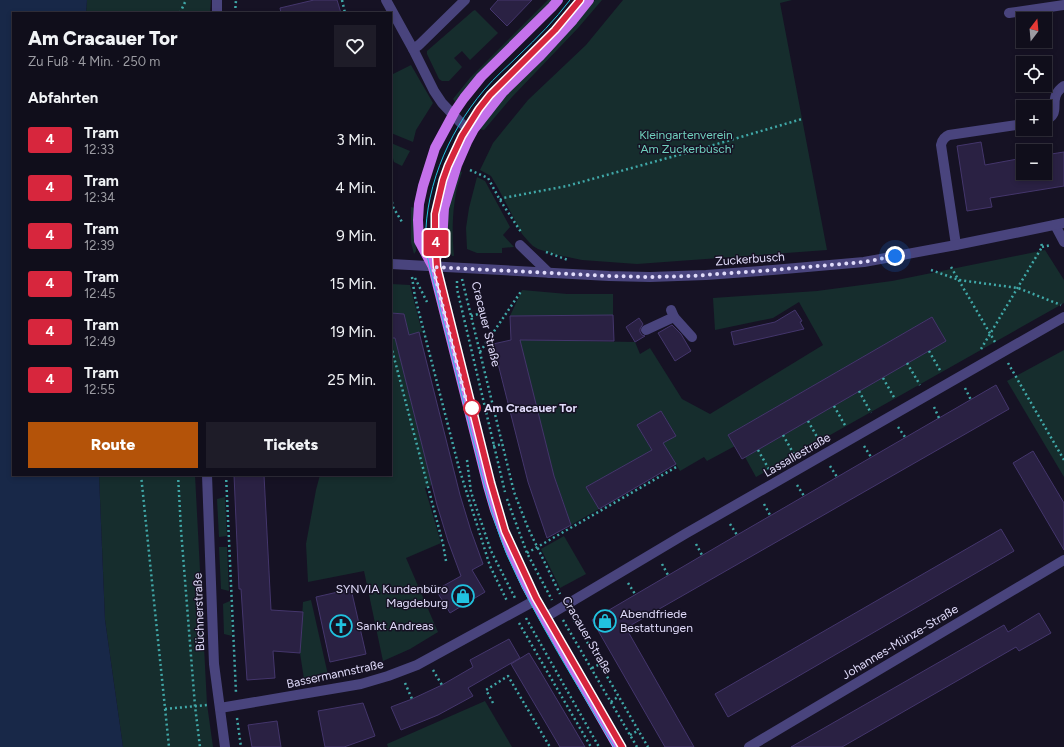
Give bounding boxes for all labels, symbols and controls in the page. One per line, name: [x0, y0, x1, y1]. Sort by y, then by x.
north arrow: [1016, 12, 1052, 48]
map controls: [1016, 12, 1052, 180]
button: heart: [334, 25, 376, 67]
text: Am Cracauer Tor: [28, 27, 178, 50]
text: Zu Fuß · 4 Min. · 250 m: [28, 54, 160, 69]
button: locate: [1016, 56, 1052, 92]
text: Abfahrten: [28, 89, 98, 107]
button: +: [1016, 100, 1052, 136]
text: Tram: [84, 124, 119, 142]
park label: Kleingartenverein 'Am Zuckerbusch': [638, 128, 734, 156]
text: 4: [46, 131, 54, 148]
text: 3 Min.: [336, 131, 376, 149]
text: 12:33: [84, 142, 114, 157]
button: −: [1016, 144, 1052, 180]
text: Tram: [84, 172, 119, 190]
text: 4: [46, 179, 54, 196]
text: 4 Min.: [335, 179, 376, 197]
text: 12:34: [84, 190, 115, 205]
text: Tram: [84, 220, 119, 238]
text: 4: [46, 227, 54, 244]
text: 9 Min.: [336, 227, 376, 245]
line badge: 4: [423, 230, 449, 256]
text: 4: [432, 234, 440, 251]
text: 12:39: [84, 238, 114, 253]
your location: [885, 246, 905, 266]
street label: Zuckerbusch: [715, 250, 786, 268]
text: Tram: [84, 268, 119, 286]
text: 4: [46, 275, 54, 292]
text: 15 Min.: [330, 275, 376, 293]
street label: Cracauer Straße: [469, 280, 503, 368]
text: 12:45: [84, 286, 115, 301]
text: Tram: [84, 316, 119, 334]
text: 4: [46, 323, 54, 340]
text: 19 Min.: [330, 323, 376, 341]
text: 12:49: [84, 334, 115, 349]
text: Tram: [84, 364, 119, 382]
text: 4: [46, 371, 54, 388]
text: 25 Min.: [328, 371, 376, 389]
text: 12:55: [84, 382, 115, 397]
marker: Am Cracauer Tor: [463, 399, 481, 417]
place label: Am Cracauer Tor: [484, 401, 578, 415]
button: Route: [28, 422, 198, 468]
button: Tickets: [206, 422, 376, 468]
street label: Lassallestraße: [761, 430, 833, 480]
street label: Büchnerstraße: [191, 572, 207, 651]
place label: SYNVIA Kundenbüro Magdeburg: [336, 582, 448, 610]
shop icon: SYNVIA Kundenbüro Magdeburg: [450, 583, 476, 609]
street label: Cracauer Straße: [559, 594, 615, 677]
street label: Johannes-Münze-Straße: [839, 602, 961, 682]
place label: Abendfriede Bestattungen: [620, 607, 693, 635]
shop icon: Abendfriede Bestattungen: [592, 608, 618, 634]
church icon: Sankt Andreas: [328, 613, 354, 639]
place label: Sankt Andreas: [356, 619, 434, 633]
street label: Bassermannstraße: [285, 657, 385, 691]

